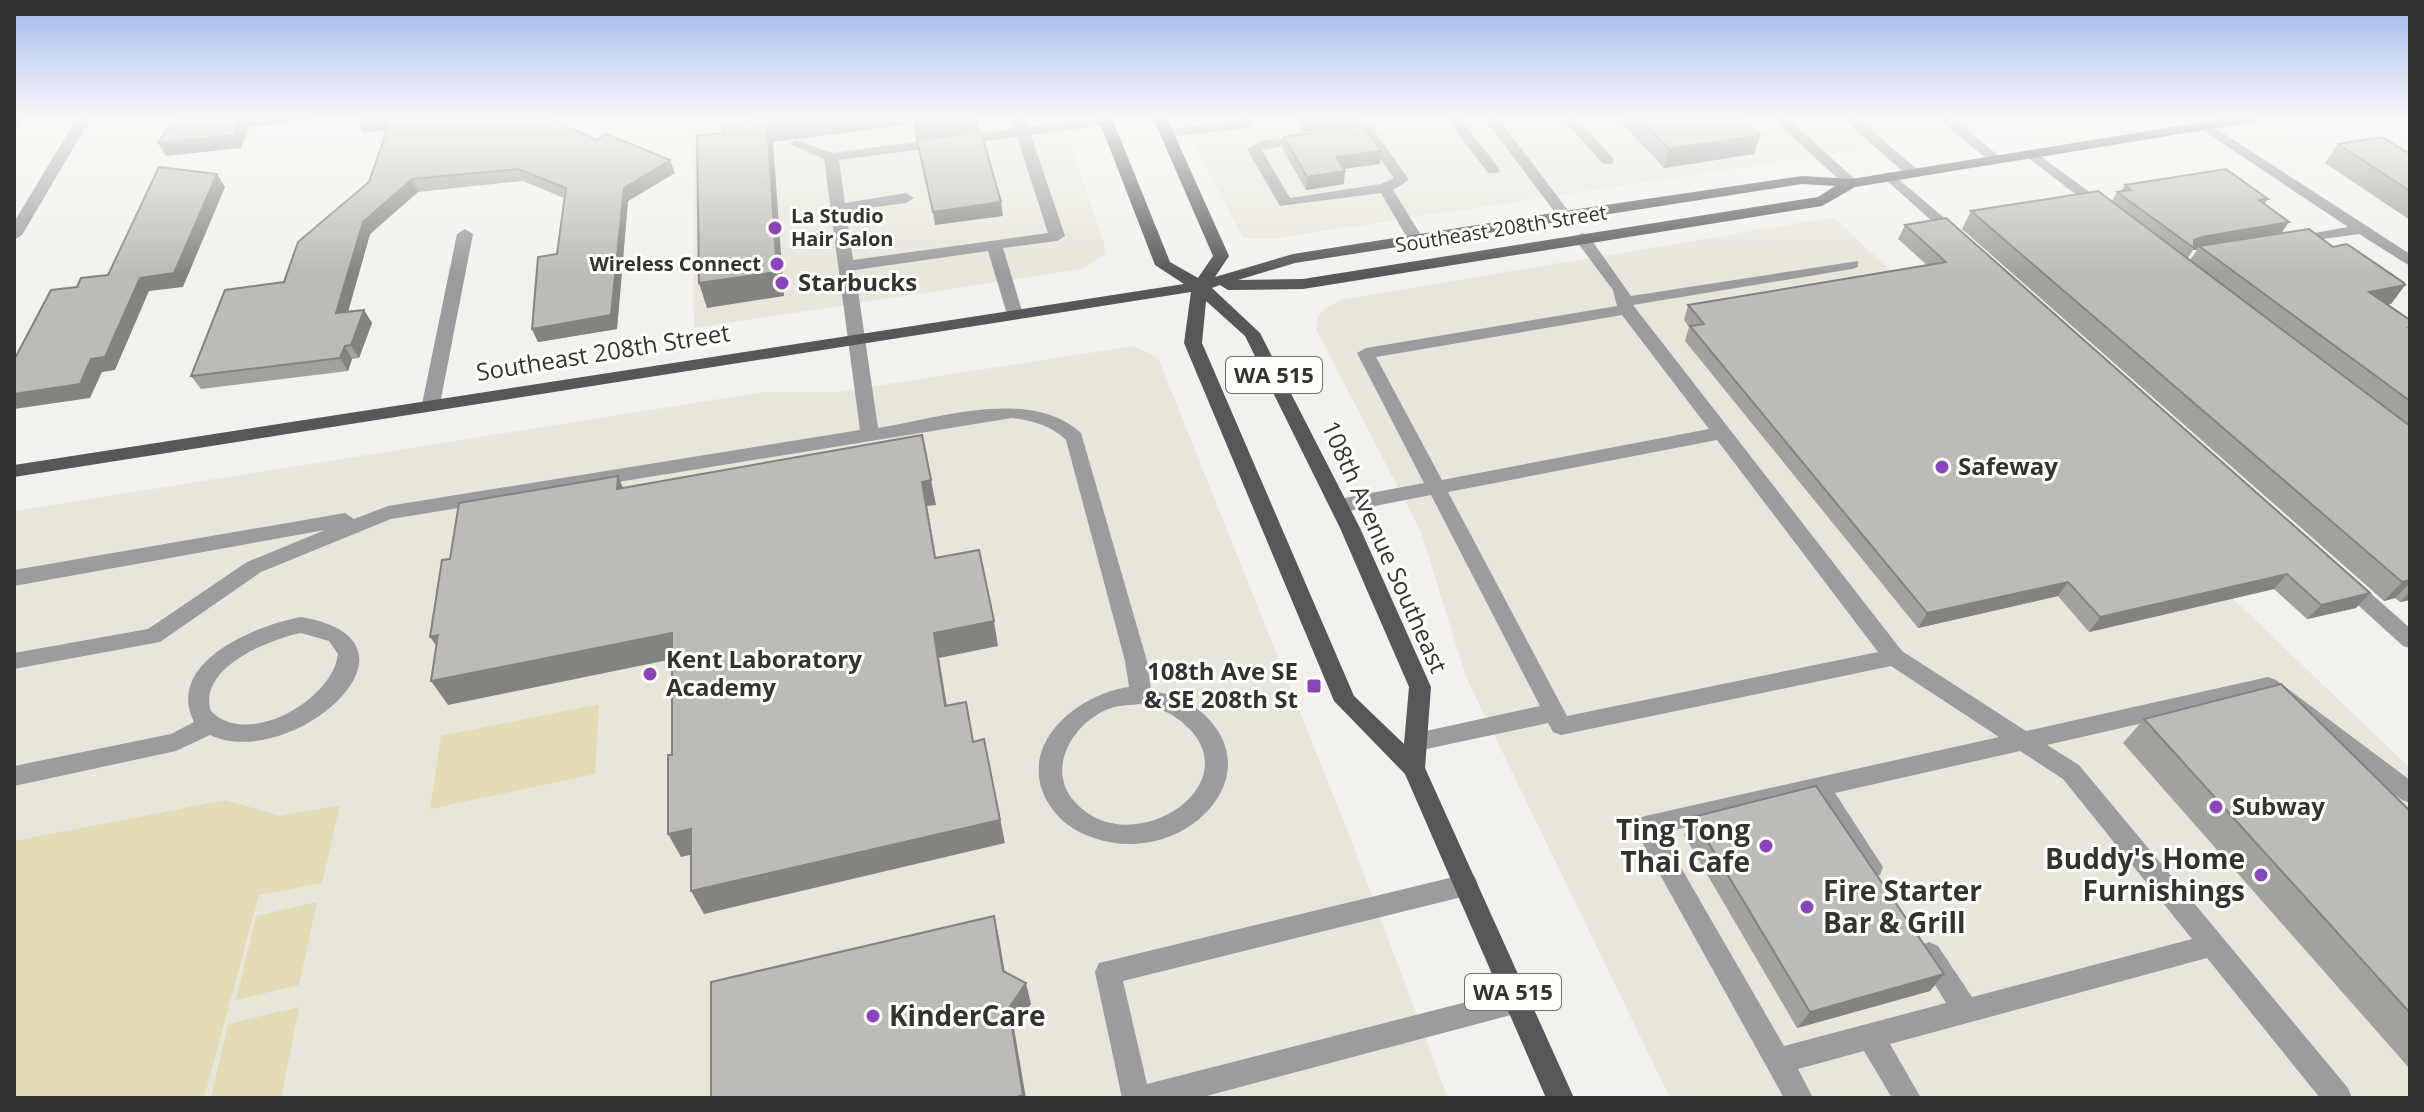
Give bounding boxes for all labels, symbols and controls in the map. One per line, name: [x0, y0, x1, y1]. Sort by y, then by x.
street label: Southeast 208th Street: [1393, 198, 1609, 259]
place label: La Studio Hair Salon: [791, 202, 894, 252]
marker: La Studio Hair Salon: [766, 219, 784, 237]
place label: Wireless Connect: [589, 250, 761, 277]
marker: Wireless Connect: [768, 255, 786, 273]
place label: Starbucks: [798, 265, 917, 298]
marker: Starbucks: [773, 274, 791, 292]
street label: Southeast 208th Street: [474, 315, 732, 388]
road number: WA 515: [1226, 357, 1322, 393]
street label: 108th Avenue Southeast: [1315, 415, 1456, 678]
place label: Safeway: [1958, 449, 2058, 482]
marker: Safeway: [1933, 458, 1951, 476]
place label: Kent Laboratory Academy: [666, 642, 862, 703]
place label: 108th Ave SE & SE 208th St: [1144, 654, 1298, 715]
marker: Kent Laboratory Academy: [641, 665, 659, 683]
marker: 108th Ave SE & SE 208th St: [1305, 677, 1323, 695]
place label: Subway: [2232, 789, 2325, 822]
marker: Subway: [2207, 798, 2225, 816]
place label: Ting Tong Thai Cafe: [1616, 810, 1750, 880]
marker: Ting Tong Thai Cafe: [1757, 837, 1775, 855]
place label: Buddy's Home Furnishings: [2045, 839, 2245, 909]
marker: Buddy's Home Furnishings: [2252, 866, 2270, 884]
place label: Fire Starter Bar & Grill: [1823, 871, 1982, 941]
marker: Fire Starter Bar & Grill: [1798, 898, 1816, 916]
road number: WA 515: [1465, 974, 1561, 1010]
place label: KinderCare: [889, 996, 1046, 1034]
marker: KinderCare: [864, 1007, 882, 1025]

